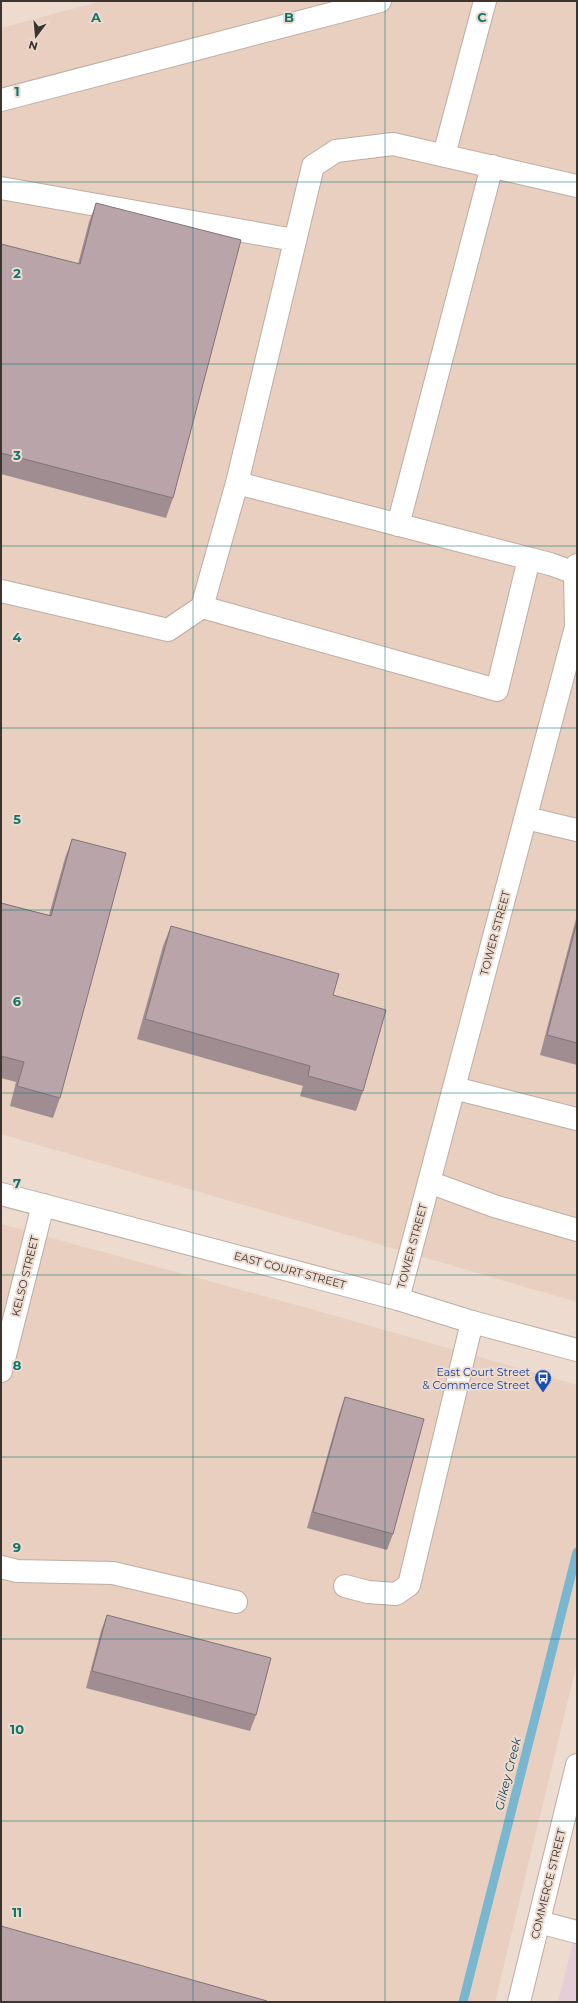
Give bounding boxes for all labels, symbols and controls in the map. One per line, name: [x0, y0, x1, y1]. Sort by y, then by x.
text: A: [90, 9, 102, 25]
text: B: [284, 9, 294, 25]
text: C: [477, 9, 487, 25]
north arrow: [16, 16, 56, 56]
text: N: [27, 38, 39, 54]
text: 1: [14, 83, 20, 99]
text: 2: [13, 265, 21, 281]
text: 3: [12, 447, 21, 463]
text: 4: [13, 629, 22, 645]
text: 5: [13, 811, 21, 827]
street label: TOWER STREET: [477, 888, 513, 977]
text: 6: [13, 993, 22, 1009]
text: 7: [13, 1175, 21, 1191]
street label: TOWER STREET: [394, 1201, 430, 1290]
street label: KELSO STREET: [8, 1234, 42, 1318]
street label: EAST COURT STREET: [232, 1248, 348, 1292]
text: 8: [13, 1357, 22, 1373]
place label: East Court Street & Commerce Street: [422, 1365, 531, 1392]
bus stop icon: East Court Street & Commerce Street: [533, 1368, 553, 1393]
text: 9: [13, 1539, 21, 1555]
text: 10: [10, 1721, 24, 1737]
water label: Gilkey Creek: [491, 1735, 524, 1812]
street label: COMMERCE STREET: [528, 1827, 569, 1941]
text: 11: [12, 1904, 22, 1920]

